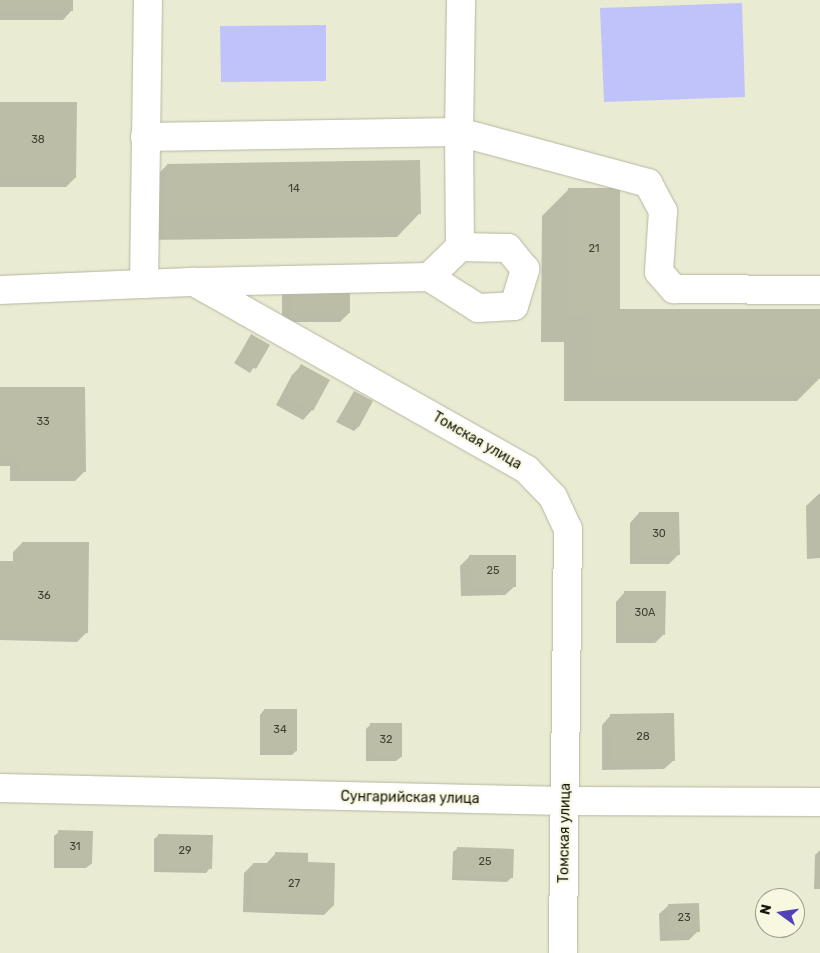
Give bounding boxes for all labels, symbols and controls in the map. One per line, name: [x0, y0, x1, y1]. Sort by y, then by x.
house number: 38: [31, 133, 45, 147]
house number: 14: [288, 182, 300, 196]
house number: 21: [588, 242, 600, 256]
street label: Томская улица: [430, 409, 524, 473]
house number: 33: [36, 415, 50, 429]
house number: 30: [652, 527, 666, 541]
house number: 25: [487, 564, 499, 578]
house number: 36: [37, 589, 51, 603]
house number: 30А: [635, 606, 655, 620]
house number: 34: [273, 723, 287, 737]
house number: 28: [636, 730, 650, 744]
house number: 32: [379, 733, 393, 747]
street label: Томская улица: [556, 783, 574, 883]
street label: Сунгарийская улица: [340, 788, 480, 808]
house number: 31: [69, 840, 81, 854]
house number: 29: [179, 844, 191, 858]
house number: 25: [479, 855, 491, 869]
house number: 27: [288, 877, 300, 891]
north arrow: [755, 888, 805, 938]
text: N: [756, 903, 775, 916]
house number: 23: [677, 911, 691, 925]

